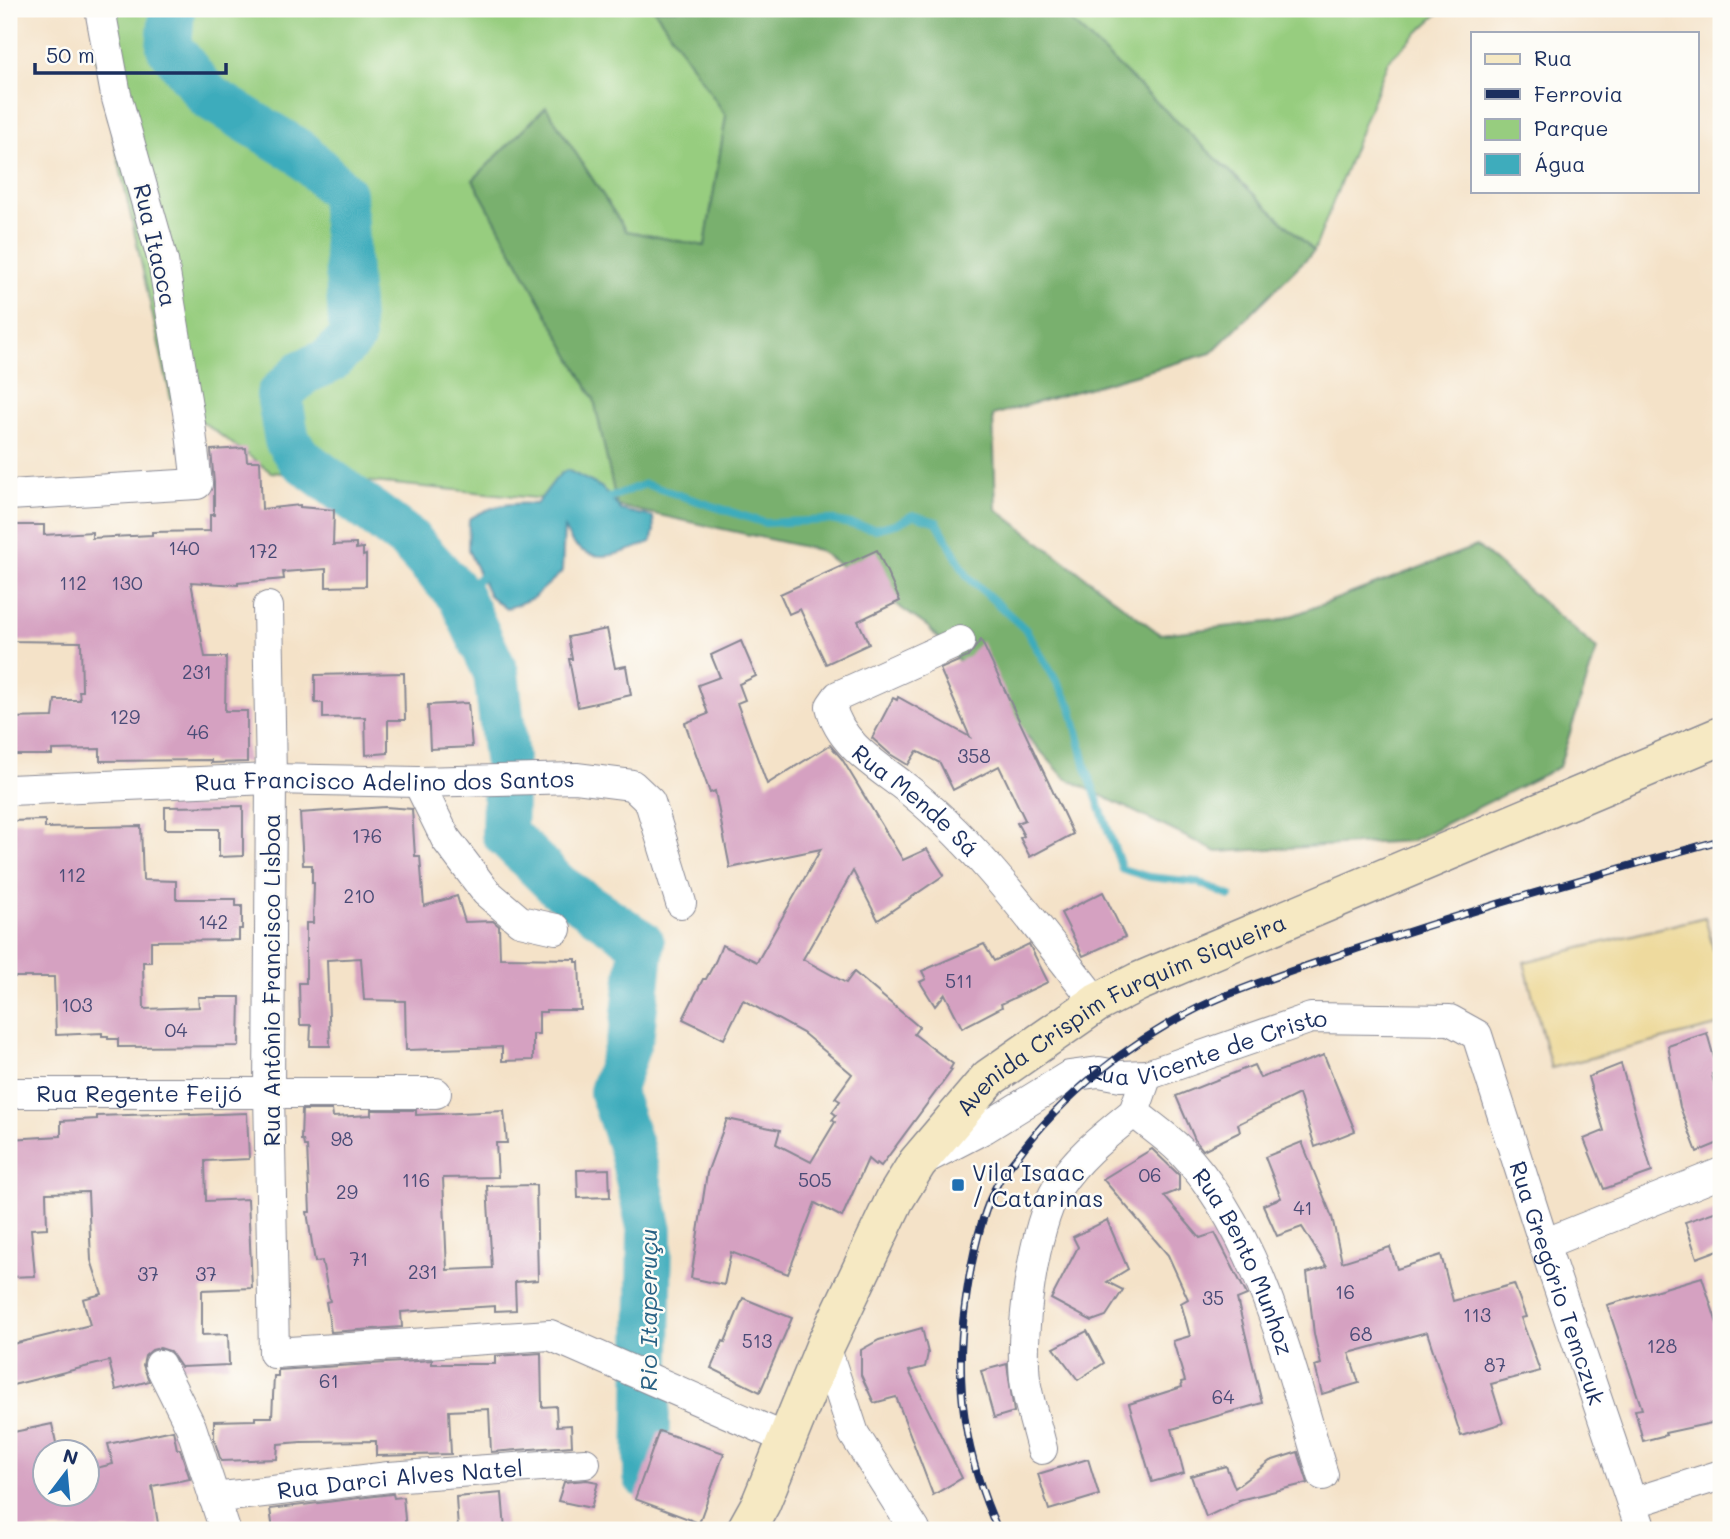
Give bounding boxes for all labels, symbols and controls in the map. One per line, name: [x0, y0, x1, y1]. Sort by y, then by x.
scale bar: [35, 32, 226, 76]
legend: [1471, 32, 1698, 192]
text: 50 m: [46, 41, 95, 68]
text: Rua: [1534, 44, 1572, 71]
text: Ferrovia: [1534, 80, 1623, 107]
text: Parque: [1534, 114, 1608, 141]
text: Água: [1534, 150, 1585, 177]
street label: Rua Itaoca: [127, 181, 185, 309]
house number: 140: [168, 535, 200, 560]
house number: 172: [248, 538, 278, 563]
house number: 112: [59, 570, 87, 595]
house number: 130: [111, 570, 143, 595]
house number: 231: [182, 659, 212, 684]
house number: 129: [110, 704, 140, 729]
house number: 46: [187, 719, 209, 744]
street label: Rua Mende Sá: [846, 737, 986, 863]
house number: 358: [957, 743, 991, 768]
street label: Rua Francisco Adelino dos Santos: [194, 763, 575, 797]
street label: Rua Antônio Francisco Lisboa: [256, 814, 286, 1146]
house number: 176: [352, 823, 382, 848]
house number: 112: [58, 862, 86, 887]
house number: 210: [344, 883, 375, 908]
street label: Avenida Crispim Furquim Siqueira: [949, 906, 1290, 1122]
house number: 142: [198, 909, 228, 934]
house number: 511: [945, 968, 973, 993]
house number: 103: [61, 992, 93, 1017]
street label: Rua Vicente de Cristo: [1086, 1003, 1328, 1091]
house number: 04: [165, 1017, 187, 1042]
street label: Rua Regente Feijó: [36, 1078, 242, 1108]
house number: 98: [331, 1126, 353, 1151]
place label: Vila Isaac / Catarinas: [972, 1157, 1103, 1213]
street label: Rua Gregório Temczuk: [1503, 1157, 1612, 1409]
house number: 06: [1138, 1162, 1162, 1187]
street label: Rua Bento Munhoz: [1187, 1162, 1301, 1359]
house number: 116: [402, 1167, 430, 1192]
house number: 505: [798, 1167, 832, 1192]
marker: Vila Isaac / Catarinas: [950, 1177, 966, 1193]
house number: 29: [336, 1179, 358, 1204]
house number: 41: [1293, 1195, 1313, 1220]
water label: Rio Itaperuçu: [632, 1229, 663, 1391]
house number: 71: [349, 1246, 369, 1271]
house number: 231: [408, 1259, 438, 1284]
house number: 37: [137, 1261, 159, 1286]
house number: 37: [195, 1261, 217, 1286]
house number: 16: [1335, 1279, 1355, 1304]
house number: 35: [1202, 1285, 1224, 1310]
house number: 113: [1463, 1302, 1491, 1327]
house number: 68: [1350, 1321, 1372, 1346]
house number: 513: [742, 1328, 772, 1353]
house number: 128: [1647, 1333, 1677, 1358]
house number: 87: [1484, 1352, 1506, 1377]
house number: 61: [319, 1368, 339, 1393]
house number: 64: [1212, 1384, 1234, 1409]
north arrow: [32, 1438, 102, 1508]
text: N: [60, 1442, 81, 1470]
street label: Rua Darci Alves Natel: [275, 1452, 524, 1505]

